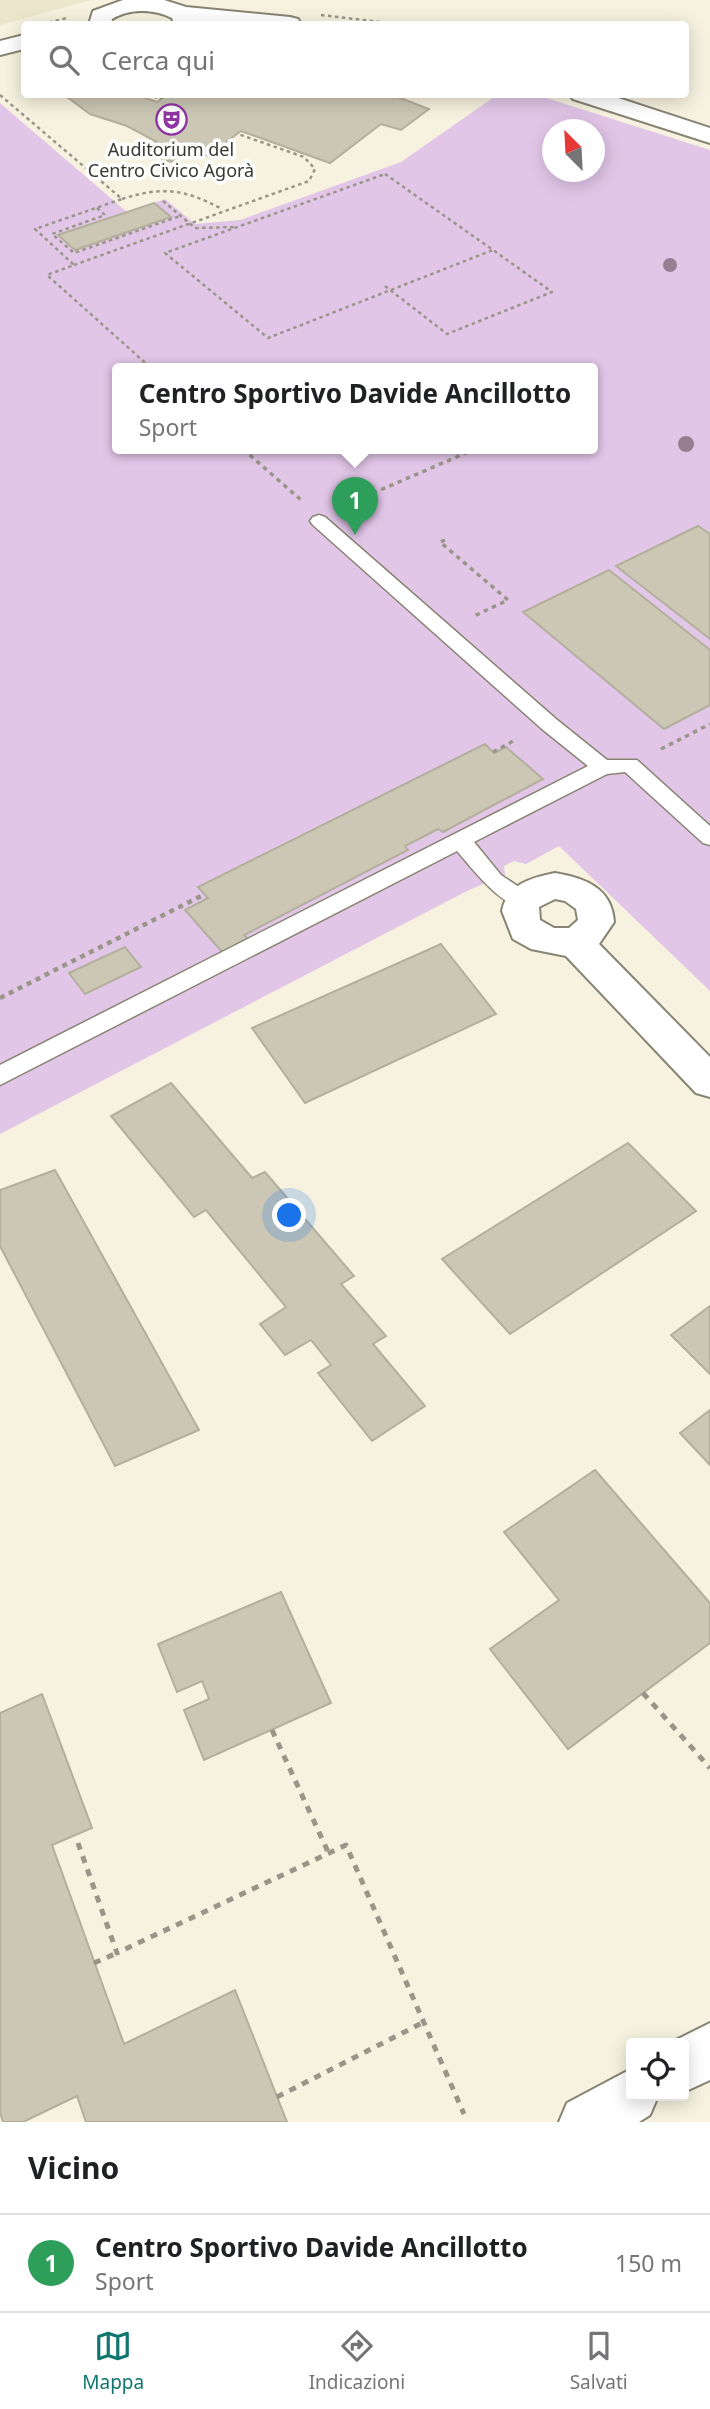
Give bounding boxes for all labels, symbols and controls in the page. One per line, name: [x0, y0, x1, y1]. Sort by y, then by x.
search box: [21, 21, 689, 98]
icon: search: [45, 41, 83, 79]
text: Cerca qui: [101, 42, 215, 78]
theatre icon: Auditorium del Centro Civico Agorà: [154, 103, 188, 137]
north arrow: [542, 119, 605, 182]
place label: Auditorium del Centro Civico Agorà: [88, 137, 254, 182]
popup: [112, 363, 598, 454]
text: Centro Sportivo Davide Ancillotto: [139, 375, 571, 411]
text: Sport: [139, 411, 197, 443]
pin: 1: [332, 477, 378, 535]
your location: [272, 1198, 306, 1232]
map controls: [626, 2038, 689, 2101]
button: locate: [626, 2038, 689, 2101]
text: Vicino: [28, 2147, 119, 2188]
text: Centro Sportivo Davide Ancillotto: [95, 2229, 528, 2265]
text: 1: [44, 2247, 58, 2279]
text: 150 m: [615, 2247, 682, 2279]
text: Sport: [95, 2265, 154, 2297]
tab: Mappa: [82, 2327, 144, 2395]
tab: Indicazioni: [309, 2327, 405, 2395]
tab: Salvati: [570, 2327, 628, 2395]

